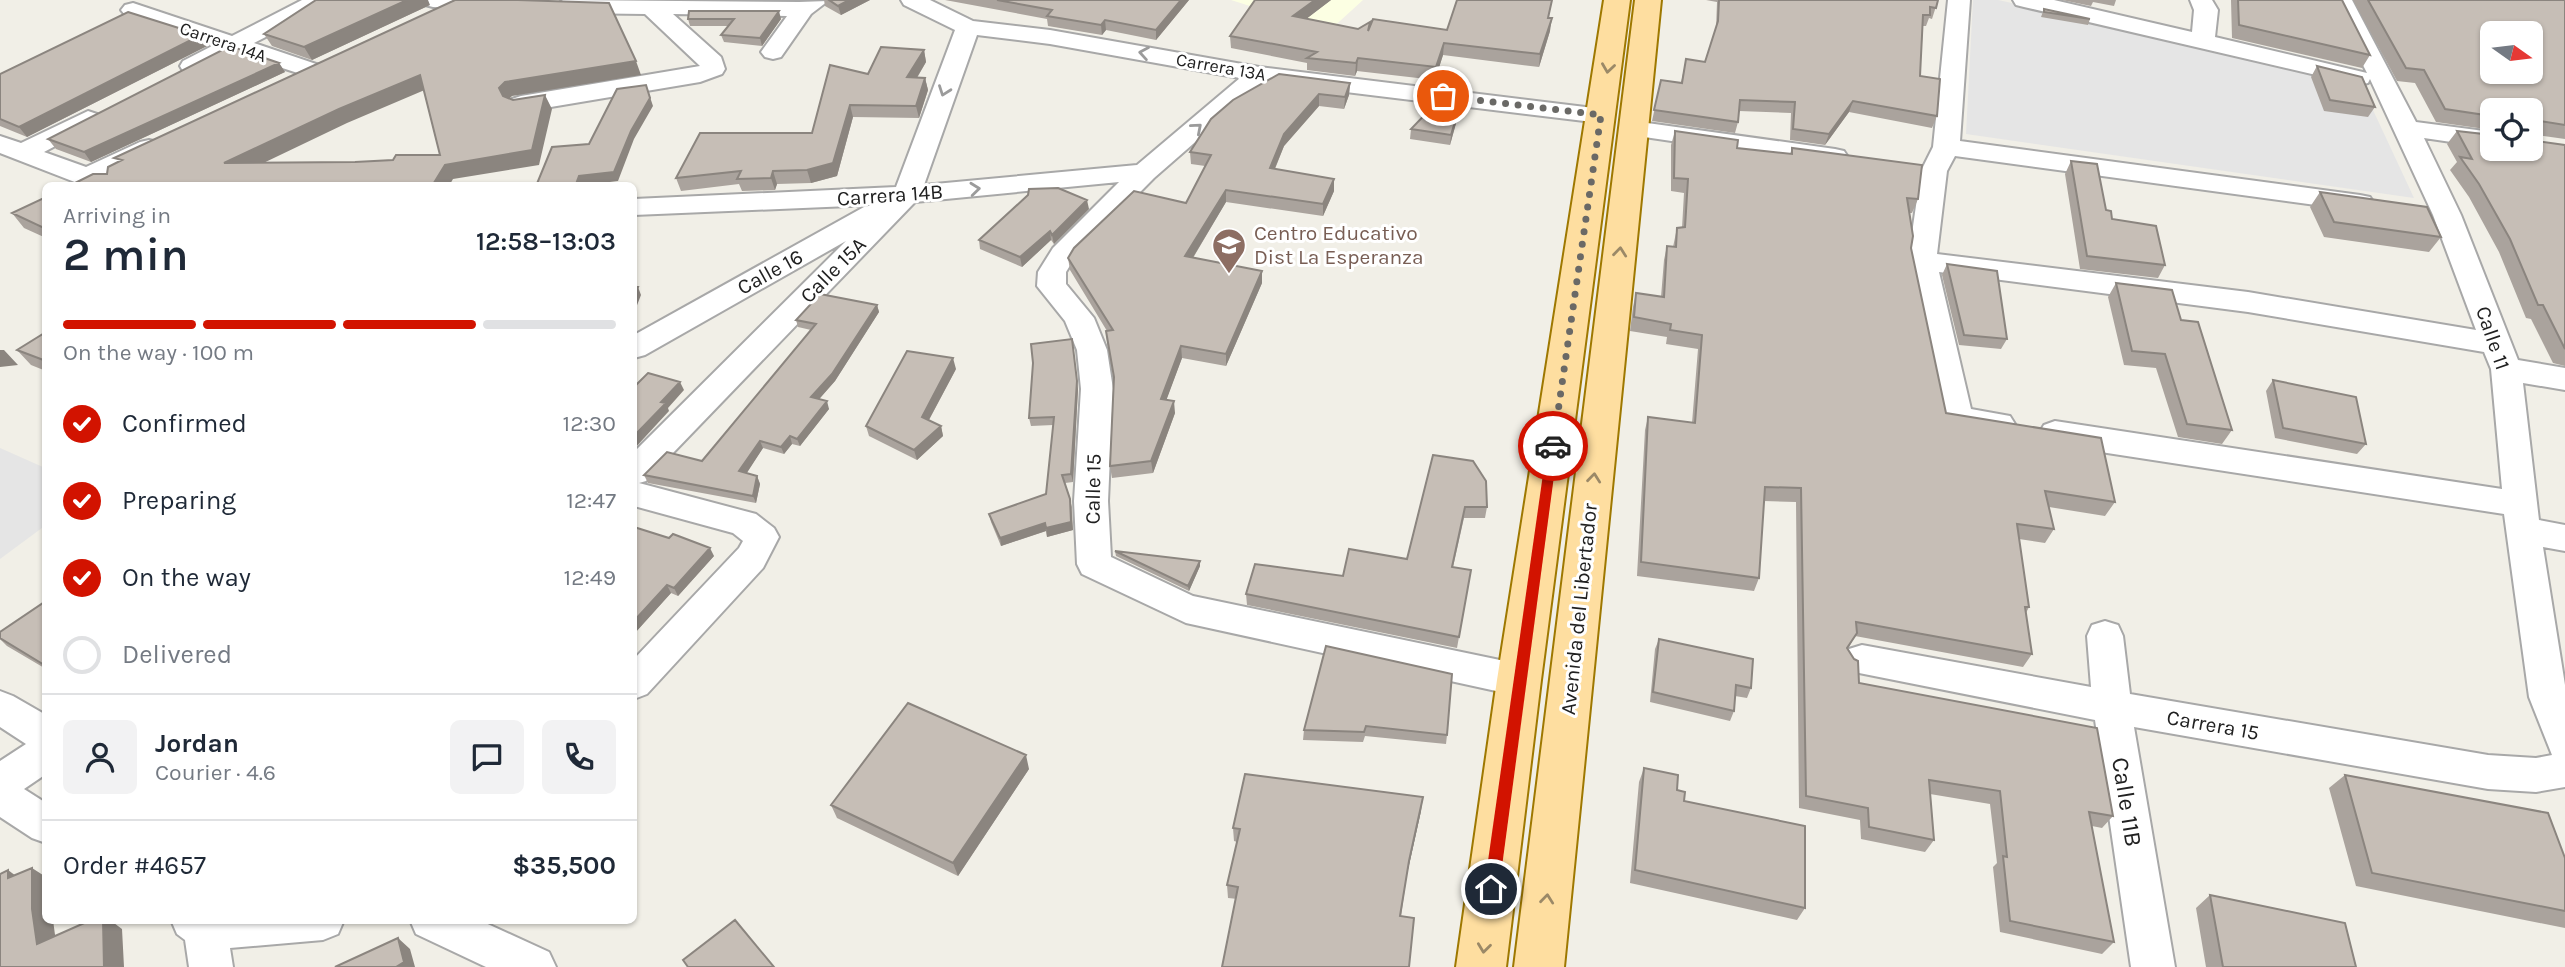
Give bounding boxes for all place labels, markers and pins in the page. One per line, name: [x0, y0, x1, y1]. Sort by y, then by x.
pin: [1413, 66, 1473, 126]
place label: Centro Educativo Dist La Esperanza: [1254, 221, 1424, 269]
school or university icon: Centro Educativo Dist La Esperanza: [1210, 226, 1248, 275]
pin: [1461, 859, 1521, 919]

